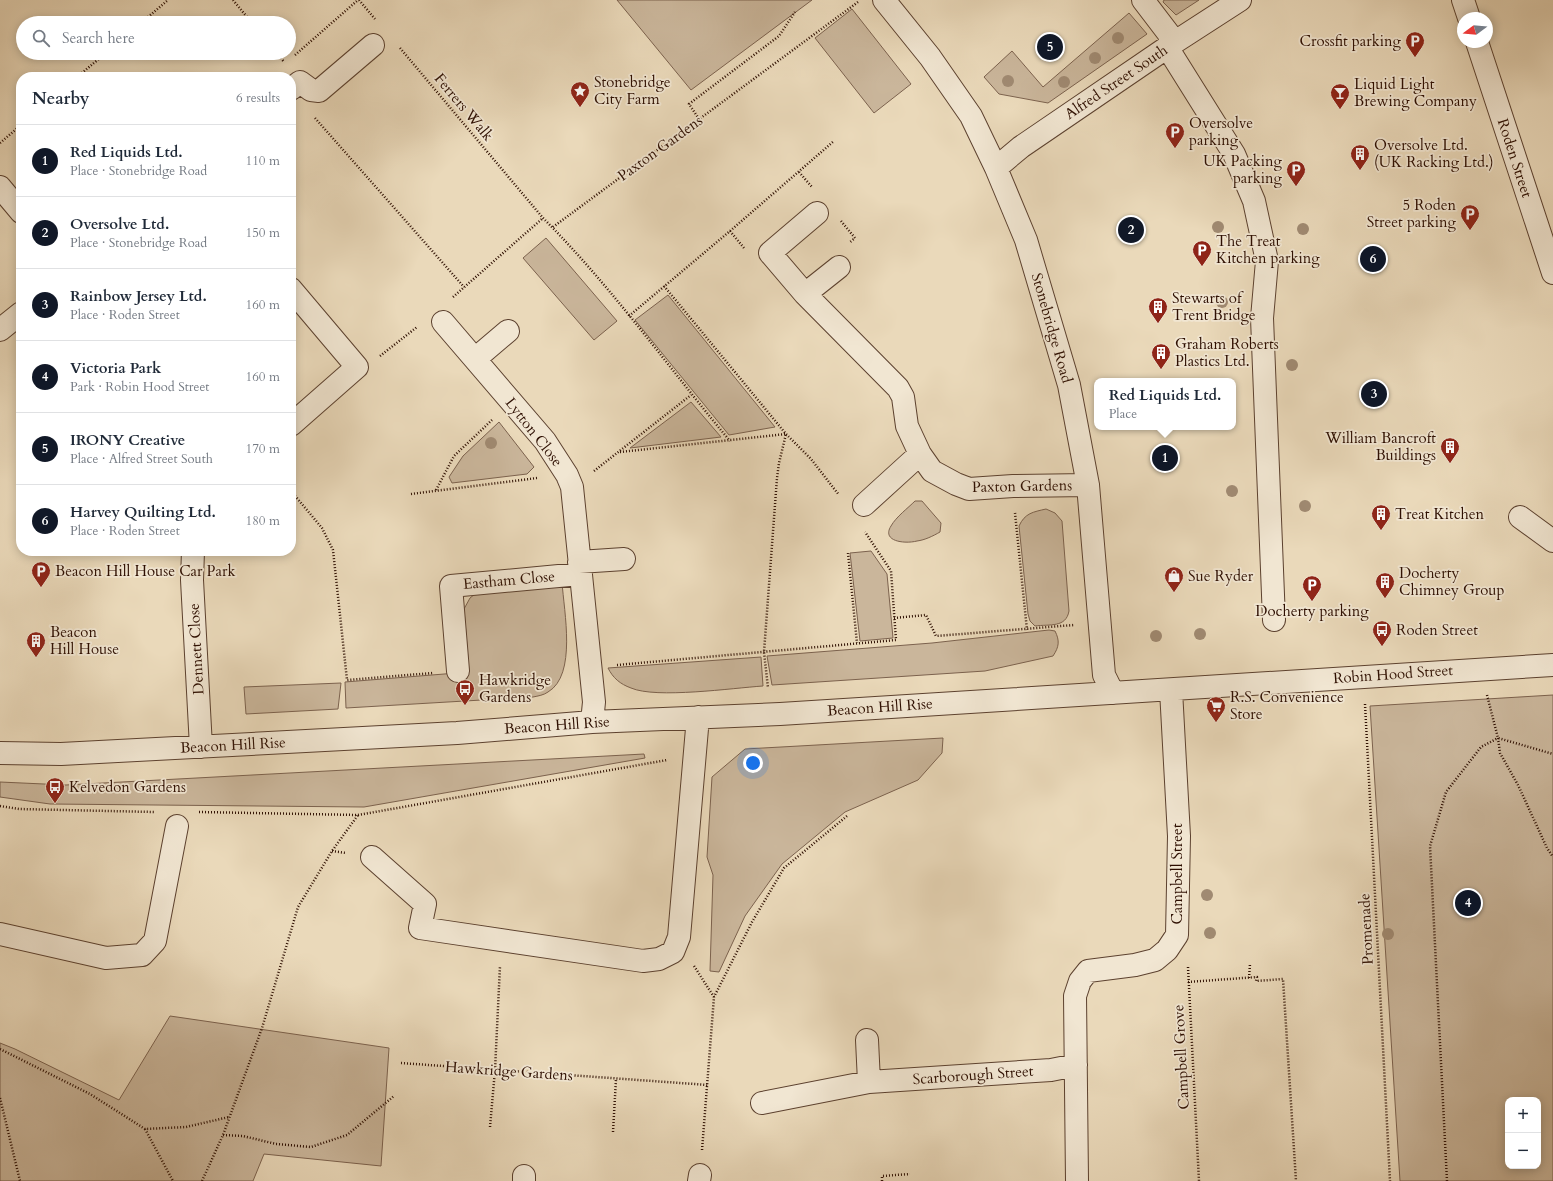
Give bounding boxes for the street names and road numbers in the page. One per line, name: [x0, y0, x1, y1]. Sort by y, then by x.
street label: Alfred Street South: [1061, 40, 1172, 124]
street label: Ferrers Walk: [430, 69, 498, 145]
street label: Paxton Gardens: [614, 110, 706, 186]
street label: Roden Street: [1493, 116, 1537, 200]
street label: Stonebridge Road: [1027, 271, 1077, 385]
street label: Lytton Close: [501, 393, 567, 471]
street label: Paxton Gardens: [972, 475, 1072, 497]
street label: Eastham Close: [462, 566, 556, 594]
street label: Dennett Close: [184, 603, 208, 695]
street label: Robin Hood Street: [1332, 660, 1454, 688]
street label: Beacon Hill Rise: [827, 693, 934, 721]
street label: Beacon Hill Rise: [504, 711, 611, 739]
street label: Beacon Hill Rise: [180, 732, 287, 758]
street label: Campbell Street: [1167, 823, 1187, 925]
street label: Promenade: [1354, 892, 1378, 965]
street label: Campbell Grove: [1168, 1004, 1194, 1110]
street label: Hawkridge Gardens: [444, 1057, 574, 1085]
street label: Scarborough Street: [912, 1061, 1034, 1089]

